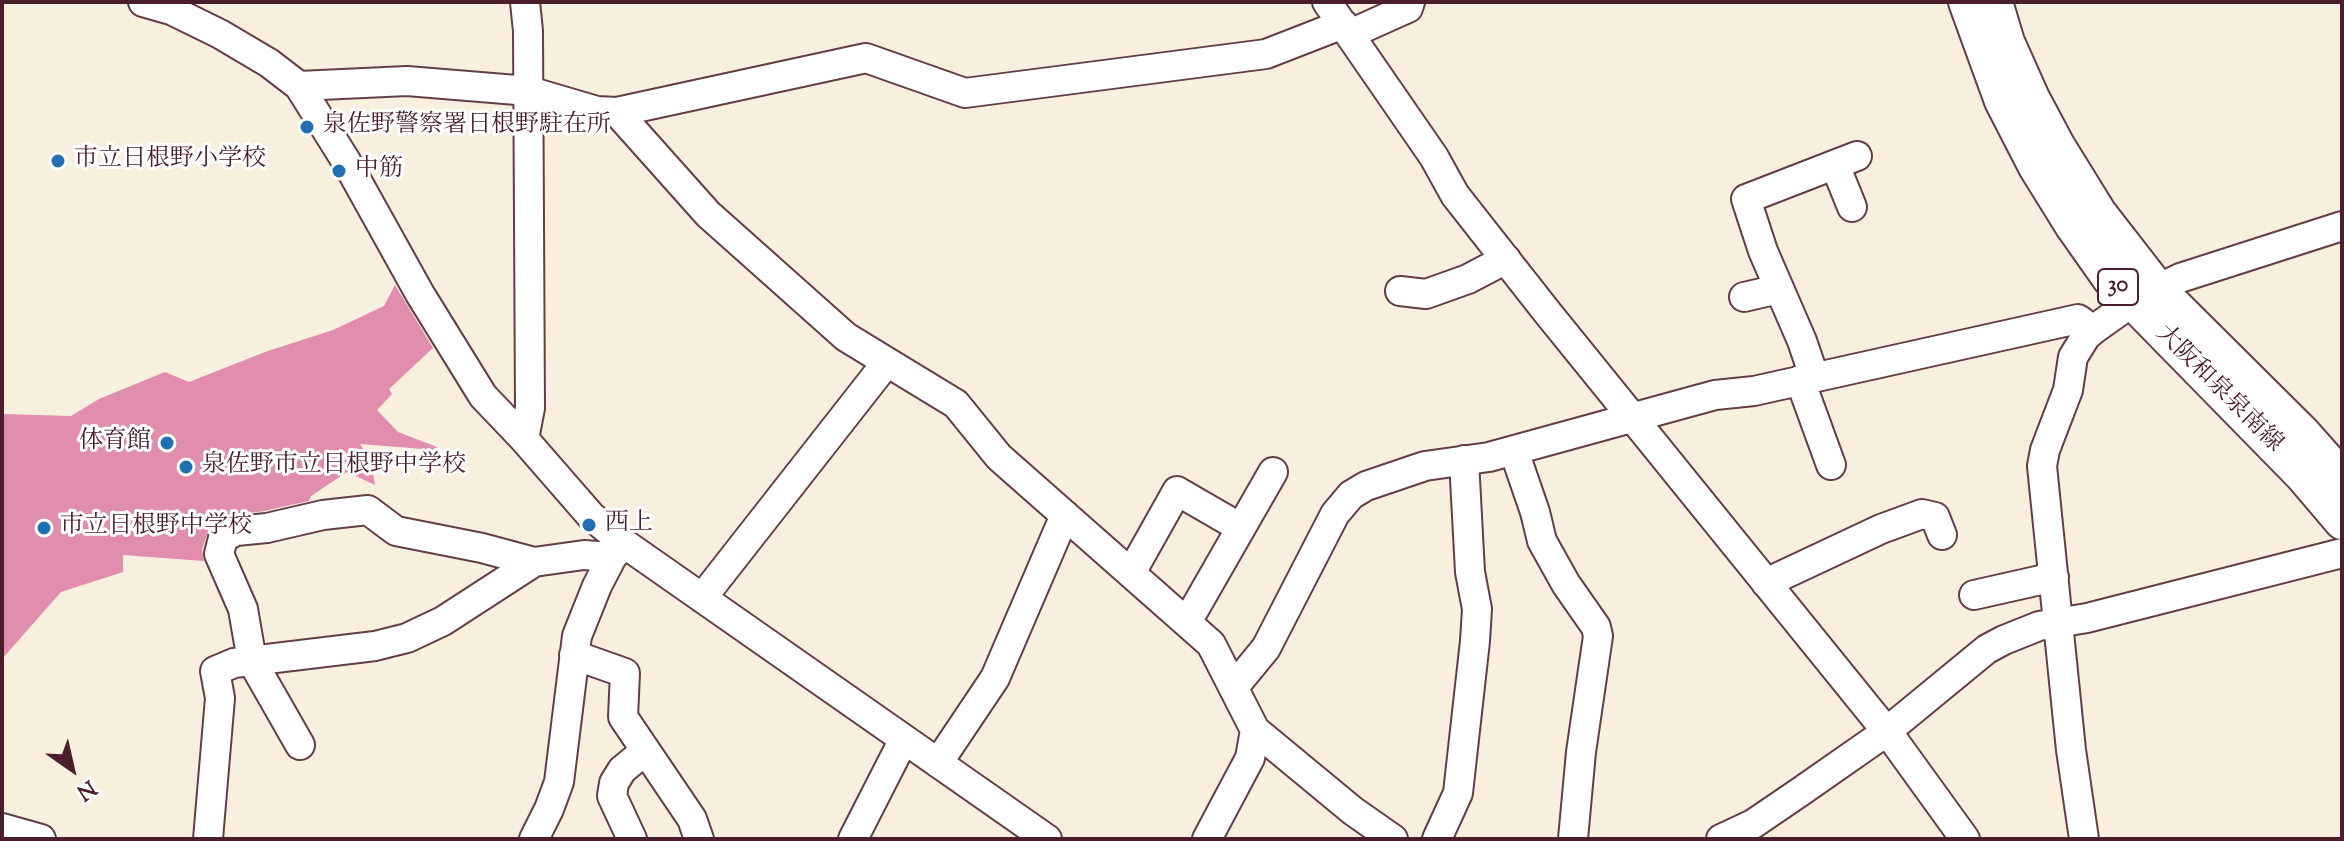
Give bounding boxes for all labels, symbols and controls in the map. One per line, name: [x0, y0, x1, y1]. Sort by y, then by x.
place label: 泉佐野警察署日根野駐在所: [323, 113, 611, 141]
marker: 泉佐野警察署日根野駐在所: [298, 118, 316, 136]
place label: 市立日根野小学校: [74, 147, 266, 175]
marker: 市立日根野小学校: [49, 152, 67, 170]
place label: 中筋: [355, 157, 403, 185]
marker: 中筋: [330, 162, 348, 180]
road number: 30: [2098, 269, 2138, 305]
street label: 大阪和泉泉南線: [2148, 320, 2288, 460]
place label: 体育館: [79, 429, 151, 457]
marker: 体育館: [158, 434, 176, 452]
place label: 泉佐野市立日根野中学校: [202, 453, 466, 481]
marker: 泉佐野市立日根野中学校: [177, 458, 195, 476]
place label: 西上: [605, 511, 653, 539]
place label: 市立日根野中学校: [60, 514, 252, 542]
marker: 西上: [580, 516, 598, 534]
marker: 市立日根野中学校: [35, 519, 53, 537]
north arrow: [32, 729, 112, 809]
text: N: [69, 771, 102, 807]

